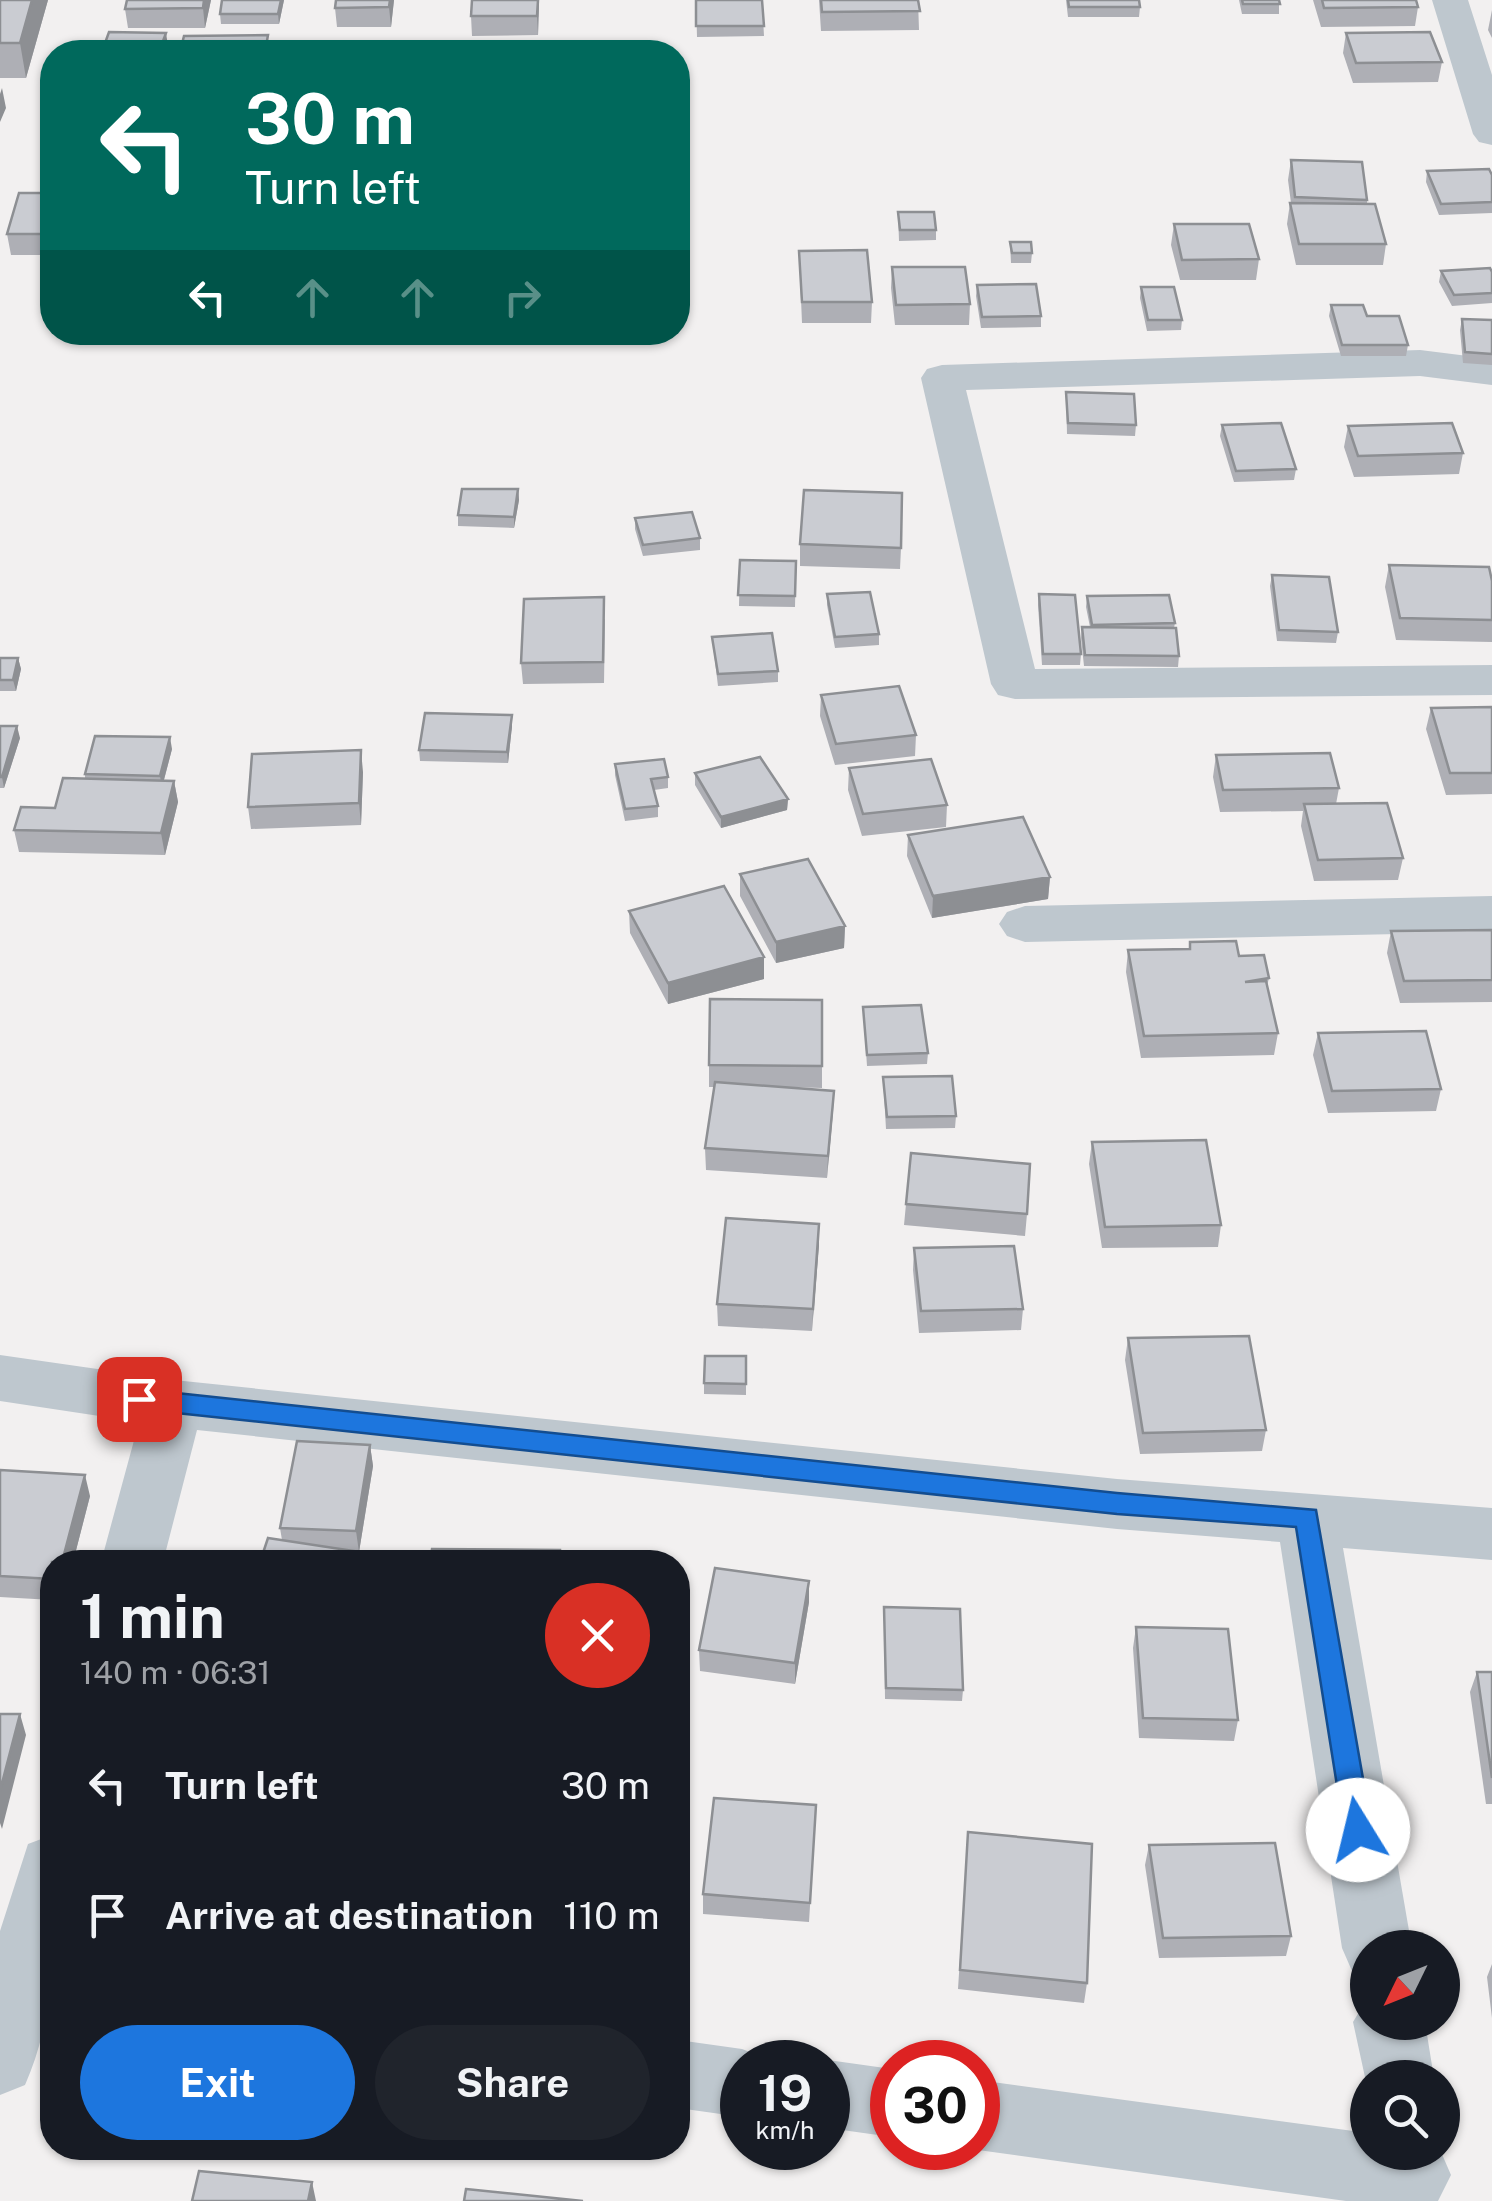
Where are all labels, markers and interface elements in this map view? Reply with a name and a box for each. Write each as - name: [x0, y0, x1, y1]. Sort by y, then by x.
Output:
- text: 30 m: [245, 77, 415, 160]
- icon: left: [80, 80, 210, 210]
- text: Turn left: [245, 161, 421, 214]
- icon: left: [180, 270, 235, 325]
- icon: ahead: [285, 270, 340, 325]
- icon: ahead: [390, 270, 445, 325]
- icon: right: [495, 270, 550, 325]
- pin: [97, 1357, 182, 1442]
- icon: arrive: [112, 1372, 167, 1427]
- text: 1 min: [80, 1581, 225, 1652]
- button: close: [545, 1583, 650, 1688]
- text: 140 m · 06:31: [80, 1654, 271, 1691]
- icon: left: [80, 1758, 135, 1813]
- text: Turn left: [165, 1763, 319, 1808]
- text: 30 m: [561, 1763, 650, 1808]
- position arrow: [1306, 1778, 1410, 1882]
- icon: arrive: [80, 1888, 135, 1943]
- text: Arrive at destination: [165, 1893, 533, 1938]
- text: 110 m: [563, 1893, 660, 1938]
- north arrow: [1350, 1930, 1460, 2040]
- map controls: [1350, 1930, 1460, 2170]
- button: Exit: [80, 2025, 355, 2140]
- button: Share: [375, 2025, 650, 2140]
- speed limit sign: 30: [870, 2040, 1000, 2170]
- button: search: [1350, 2060, 1460, 2170]
- text: 19: [758, 2063, 812, 2122]
- text: km/h: [756, 2115, 814, 2145]

